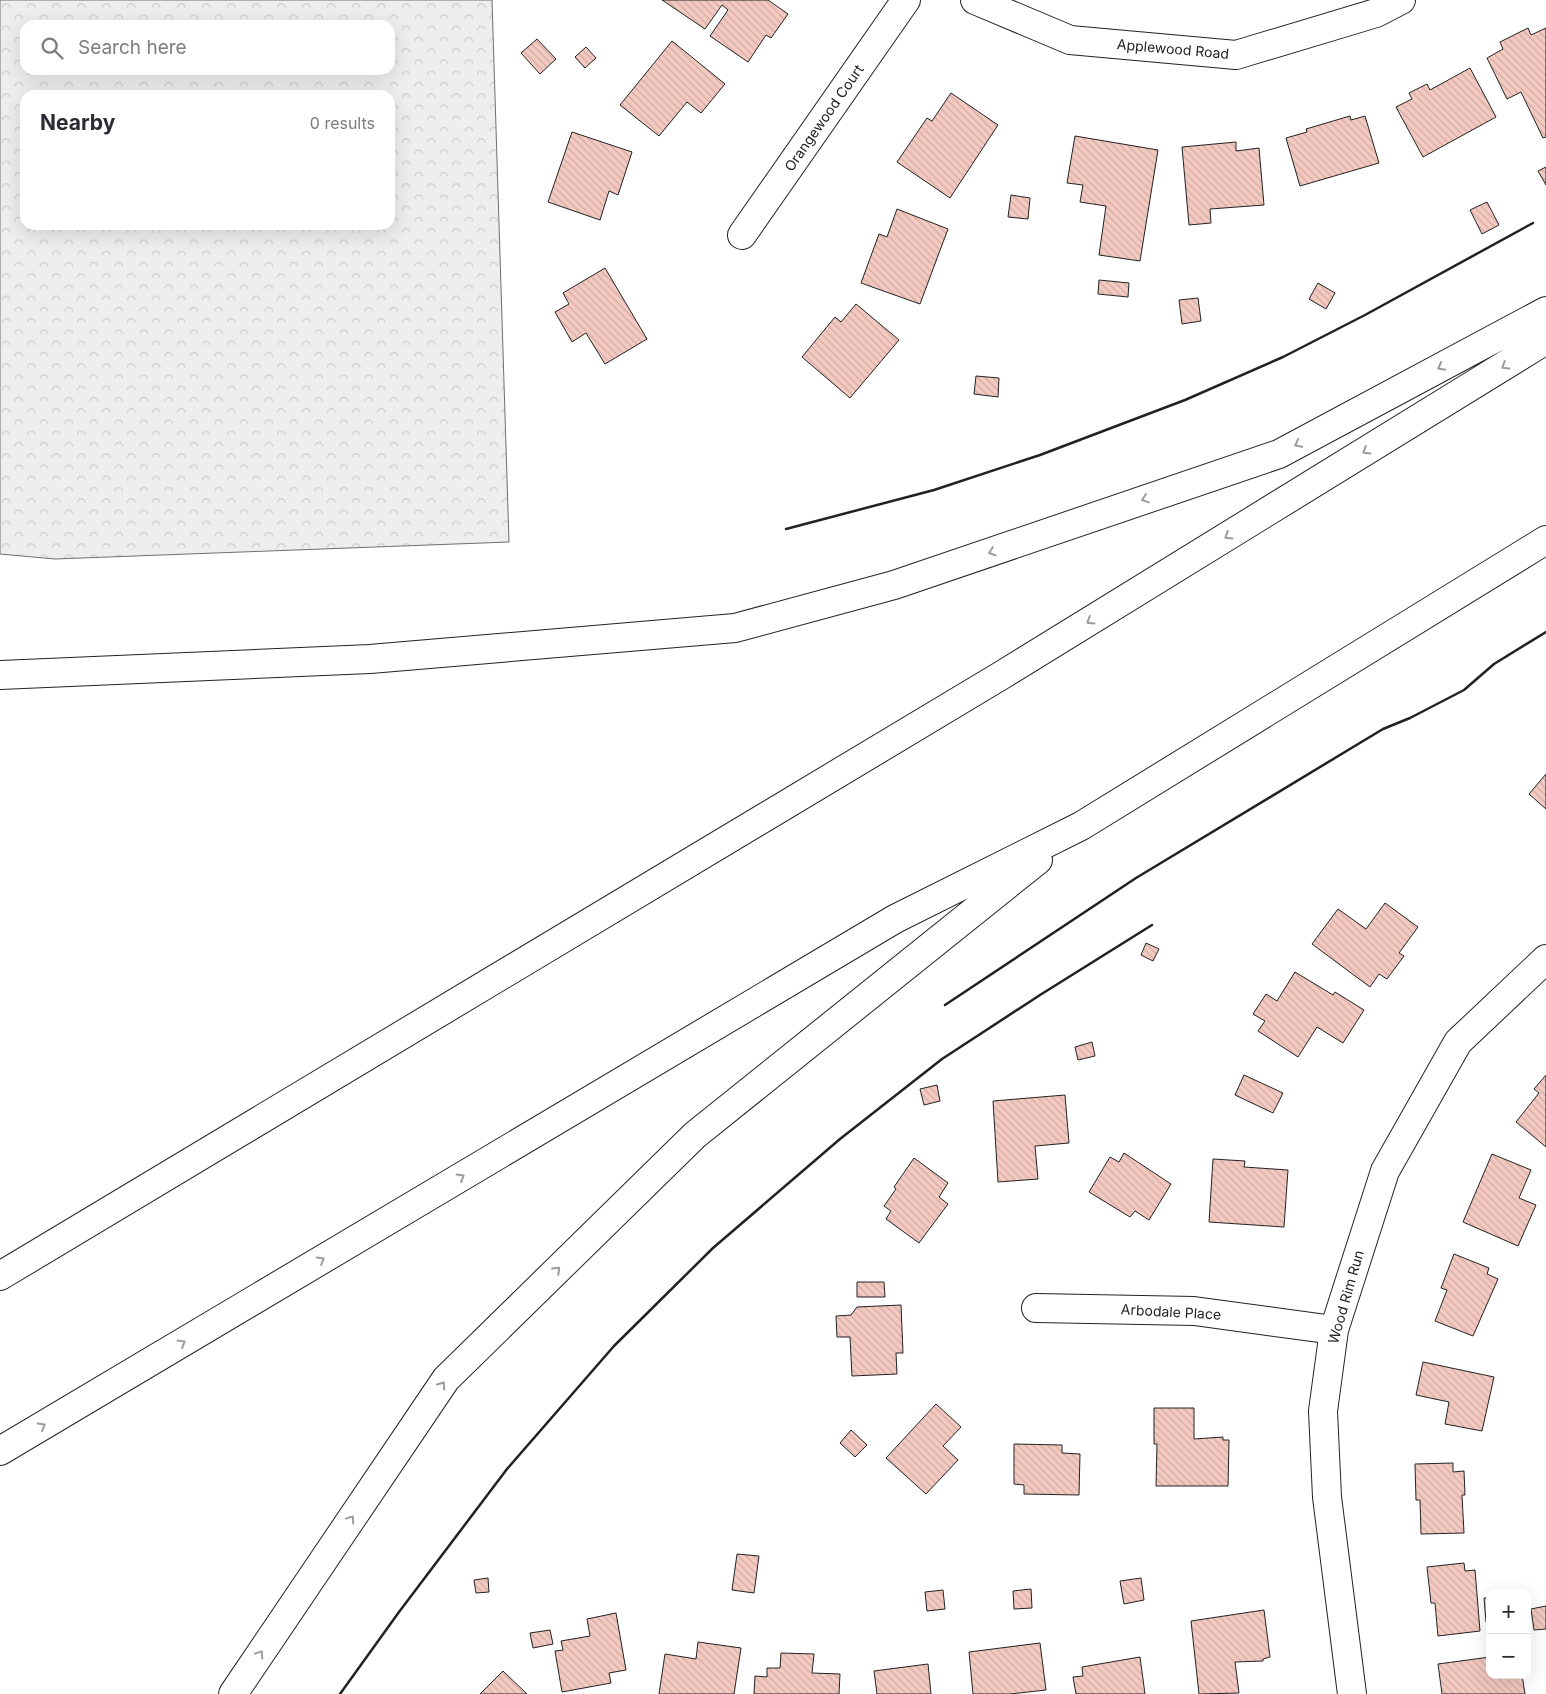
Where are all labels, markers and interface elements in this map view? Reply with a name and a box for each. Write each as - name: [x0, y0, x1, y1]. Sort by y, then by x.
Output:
- search box: [20, 20, 395, 75]
- icon: search: [38, 34, 66, 62]
- street label: Applewood Road: [1116, 35, 1230, 62]
- text: Search here: [78, 36, 187, 59]
- street label: Orangewood Court: [780, 61, 867, 174]
- text: Nearby: [40, 110, 115, 135]
- text: 0 results: [310, 113, 375, 133]
- one-way arrow: [1501, 359, 1510, 369]
- one-way arrow: [1437, 361, 1446, 371]
- one-way arrow: [1294, 438, 1303, 448]
- one-way arrow: [1363, 444, 1372, 454]
- one-way arrow: [1142, 494, 1150, 504]
- one-way arrow: [1224, 530, 1233, 540]
- one-way arrow: [988, 546, 996, 556]
- one-way arrow: [1086, 615, 1095, 625]
- one-way arrow: [455, 1174, 464, 1184]
- street label: Wood Rim Run: [1324, 1248, 1367, 1346]
- one-way arrow: [316, 1257, 325, 1267]
- one-way arrow: [551, 1267, 560, 1276]
- street label: Arbodale Place: [1120, 1300, 1222, 1323]
- one-way arrow: [176, 1340, 185, 1350]
- one-way arrow: [436, 1381, 445, 1391]
- one-way arrow: [36, 1423, 45, 1433]
- one-way arrow: [345, 1515, 354, 1525]
- map controls: [1486, 1589, 1531, 1679]
- button: +: [1486, 1589, 1531, 1634]
- button: −: [1486, 1634, 1531, 1679]
- one-way arrow: [254, 1650, 263, 1659]

